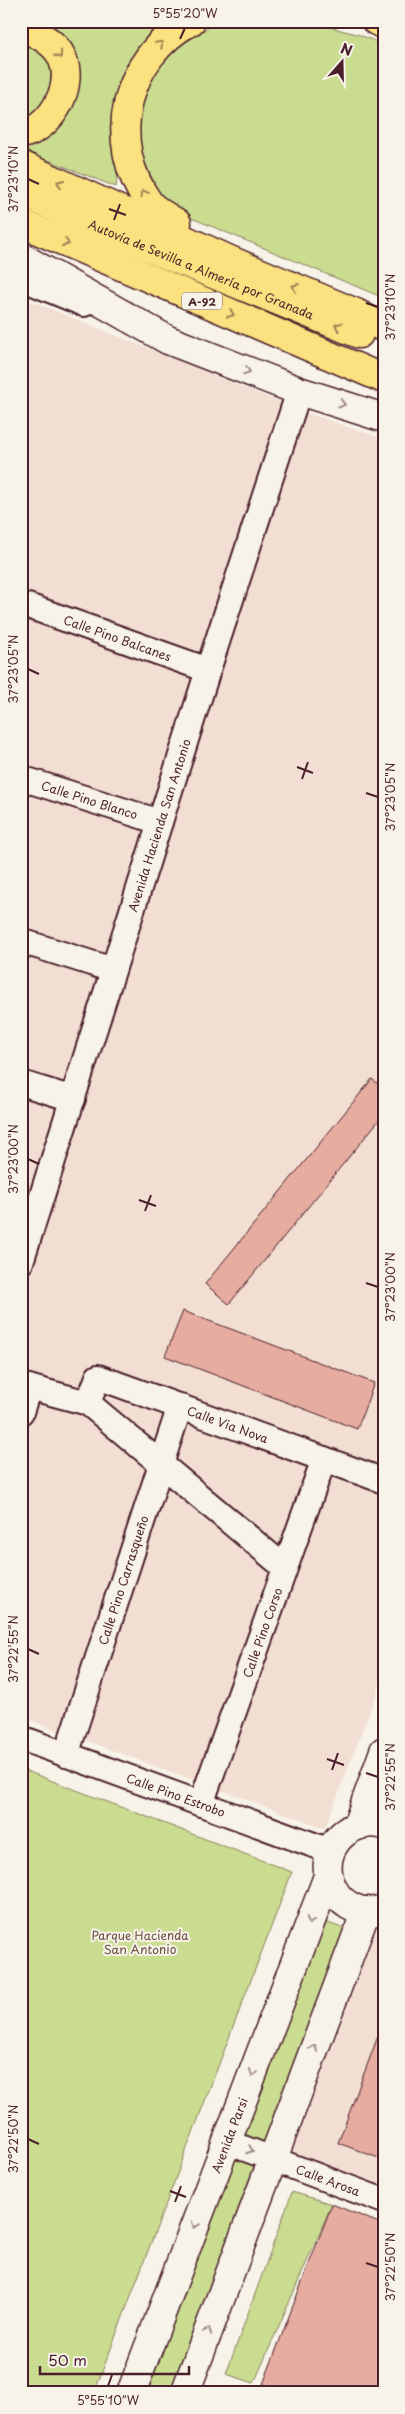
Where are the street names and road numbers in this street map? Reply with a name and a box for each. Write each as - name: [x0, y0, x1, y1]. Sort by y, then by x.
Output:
- street label: Autovía de Sevilla a Almería por Granada: [86, 215, 317, 324]
- road number: A-92: [182, 292, 222, 310]
- street label: Calle Pino Balcanes: [61, 610, 174, 665]
- street label: Avenida Hacienda San Antonio: [123, 736, 195, 914]
- street label: Calle Pino Blanco: [39, 776, 140, 824]
- street label: Calle Via Nova: [185, 1401, 272, 1447]
- street label: Calle Pino Carrasqueño: [94, 1513, 153, 1647]
- street label: Calle Pino Corso: [238, 1585, 287, 1680]
- street label: Calle Pino Estrobo: [124, 1768, 228, 1821]
- street label: Avenida Parsi: [207, 2095, 252, 2175]
- street label: Calle Arosa: [293, 2160, 363, 2200]

